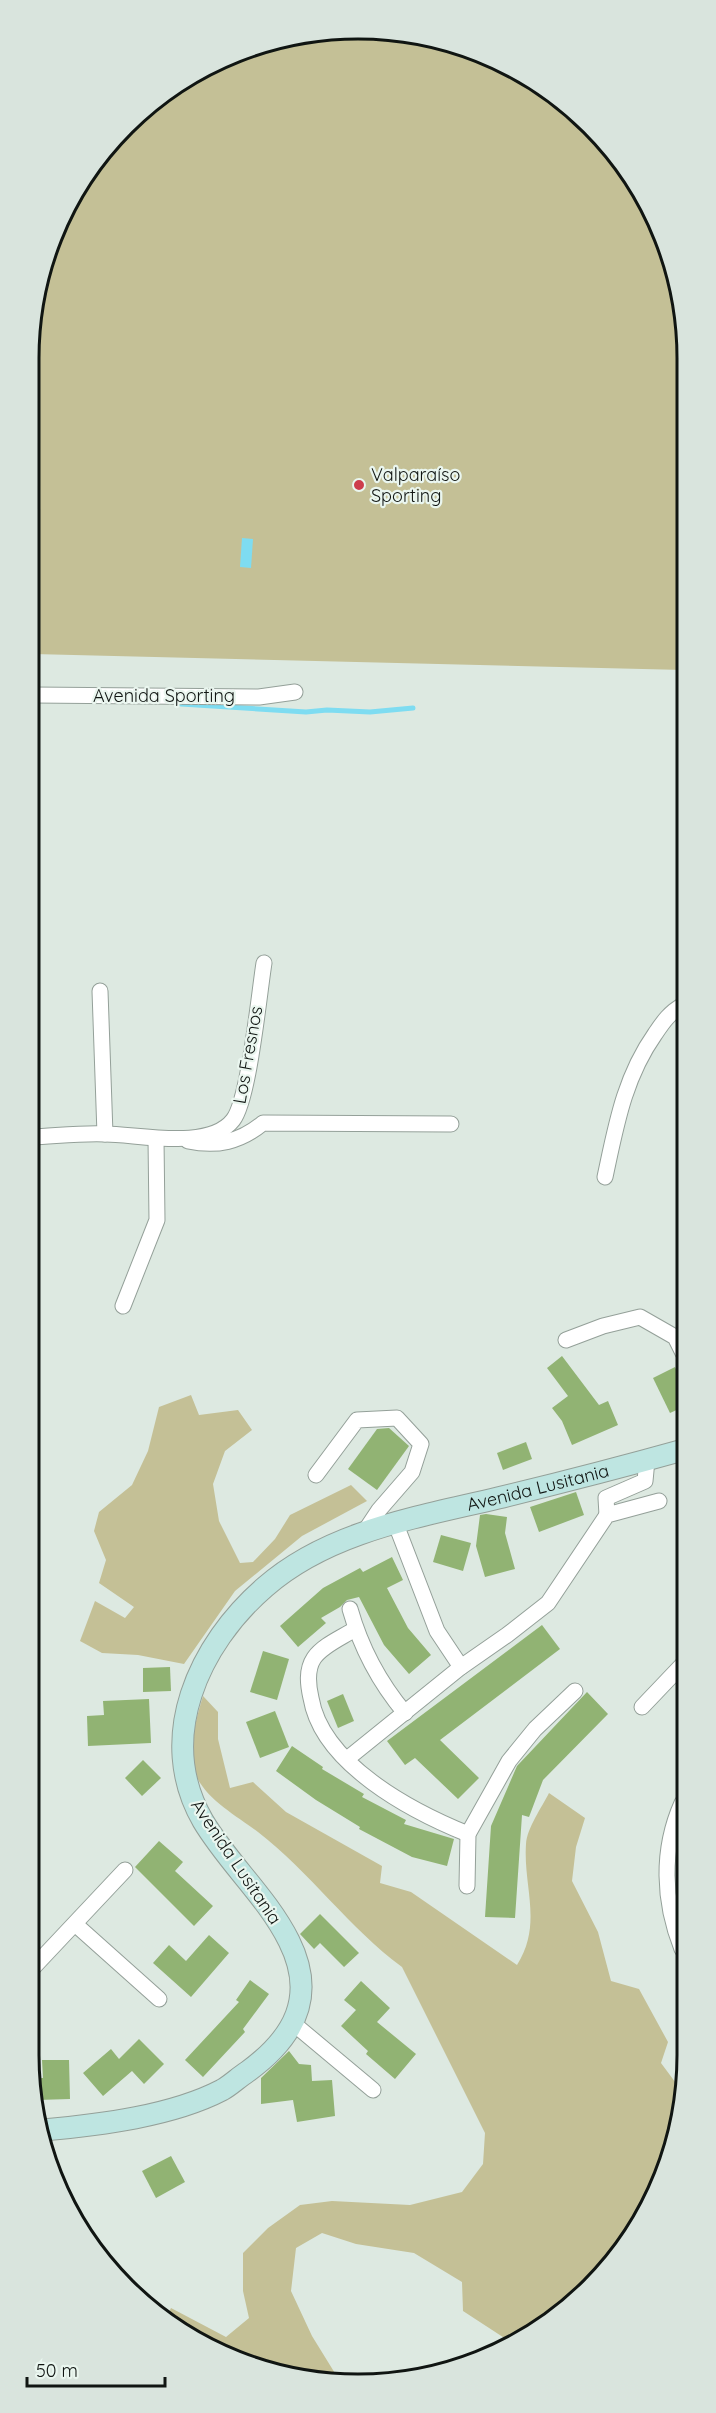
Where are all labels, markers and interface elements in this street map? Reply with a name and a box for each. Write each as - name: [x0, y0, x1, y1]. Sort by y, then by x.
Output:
- place label: Valparaíso Sporting: [371, 463, 460, 507]
- marker: Valparaíso Sporting: [352, 478, 366, 492]
- street label: Avenida Sporting: [93, 684, 235, 707]
- street label: Los Fresnos: [228, 1004, 267, 1106]
- street label: Avenida Lusitania: [464, 1459, 611, 1516]
- street label: Avenida Lusitania: [186, 1795, 287, 1929]
- scale bar: [27, 2350, 165, 2388]
- text: 50 m: [36, 2359, 78, 2382]

